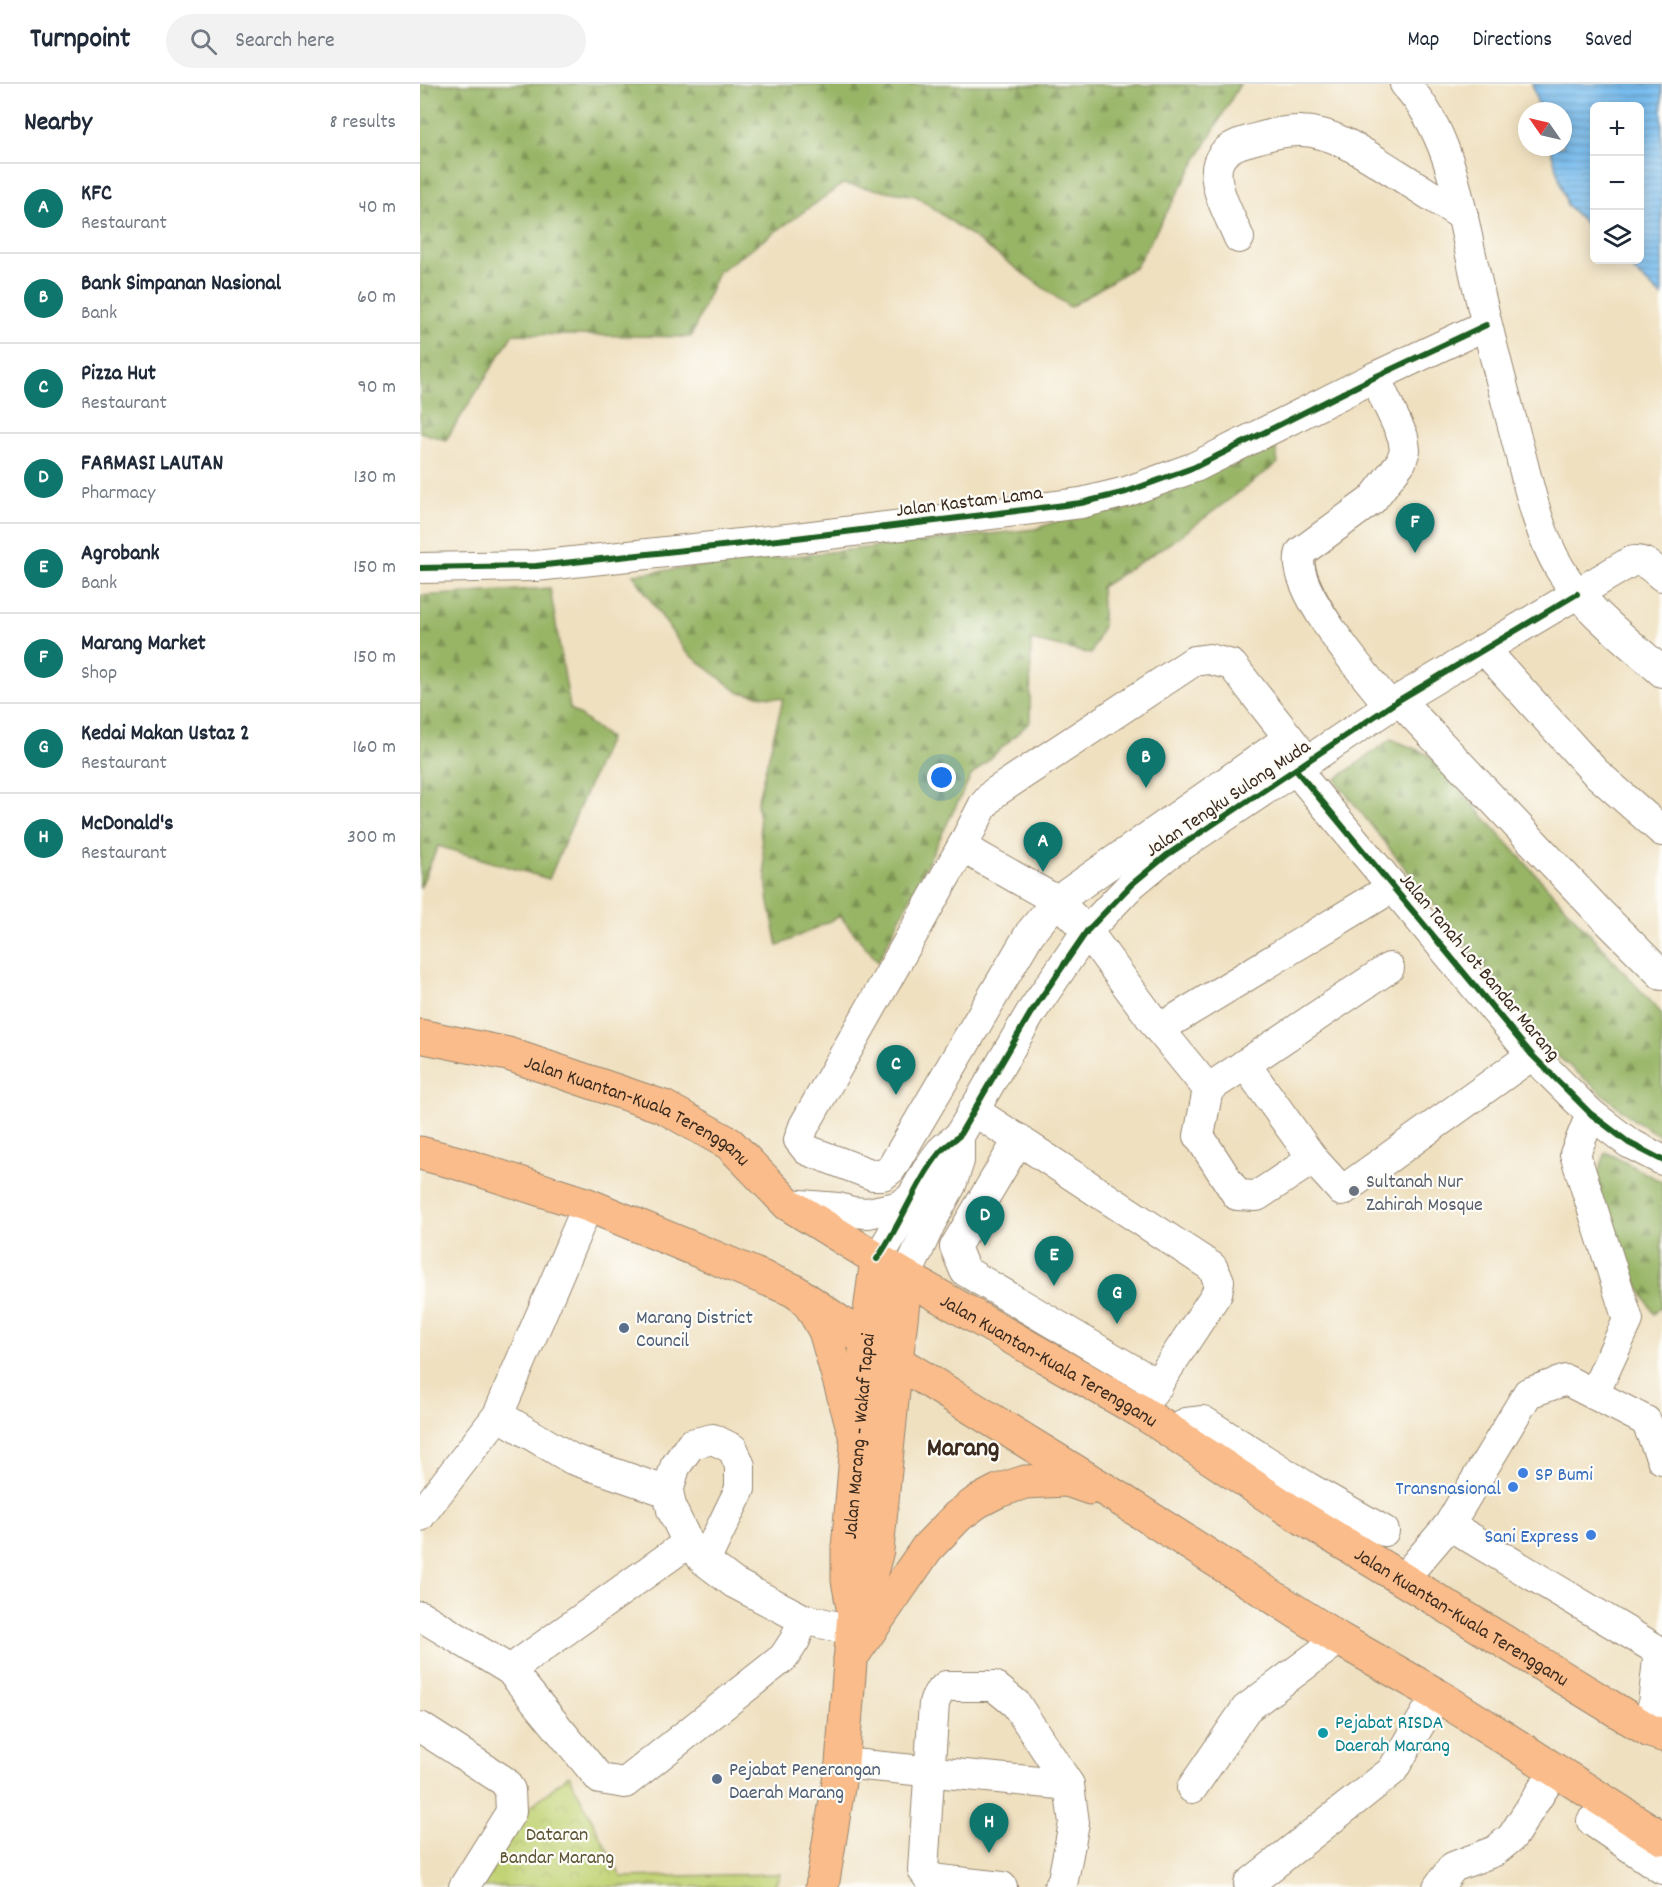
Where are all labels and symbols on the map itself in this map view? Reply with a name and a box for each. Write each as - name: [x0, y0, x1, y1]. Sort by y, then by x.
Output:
- north arrow: [1518, 102, 1572, 156]
- street label: Jalan Kastam Lama: [894, 480, 1045, 526]
- pin: F: [1396, 504, 1434, 553]
- street label: Jalan Tengku Sulong Muda: [1141, 733, 1317, 865]
- pin: B: [1126, 738, 1166, 788]
- your location: [927, 763, 956, 792]
- pin: A: [1024, 822, 1062, 872]
- street label: Jalan Tanah Lot Bandar Marang: [1391, 868, 1566, 1068]
- pin: C: [876, 1046, 916, 1095]
- street label: Jalan Kuantan-Kuala Terengganu: [520, 1050, 756, 1174]
- place label: Sultanah Nur Zahirah Mosque: [1366, 1169, 1483, 1220]
- marker: Sultanah Nur Zahirah Mosque: [1347, 1184, 1361, 1198]
- pin: D: [966, 1196, 1004, 1246]
- pin: E: [1034, 1236, 1074, 1286]
- pin: G: [1098, 1274, 1136, 1324]
- street label: Jalan Kuantan-Kuala Terengganu: [934, 1288, 1162, 1436]
- place label: Marang District Council: [636, 1305, 753, 1356]
- marker: Marang District Council: [617, 1321, 631, 1335]
- street label: Jalan Marang - Wakaf Tapai: [838, 1331, 884, 1540]
- district label: Marang: [927, 1431, 999, 1468]
- place label: SP Bumi: [1535, 1462, 1593, 1490]
- marker: SP Bumi: [1516, 1466, 1530, 1480]
- place label: Transnasional: [1396, 1476, 1501, 1504]
- marker: Transnasional: [1506, 1480, 1520, 1494]
- place label: Sani Express: [1485, 1524, 1579, 1552]
- marker: Sani Express: [1584, 1528, 1598, 1542]
- street label: Jalan Kuantan-Kuala Terengganu: [1348, 1542, 1573, 1695]
- place label: Pejabat RISDA Daerah Marang: [1335, 1710, 1450, 1761]
- marker: Pejabat RISDA Daerah Marang: [1316, 1726, 1330, 1740]
- place label: Pejabat Penerangan Daerah Marang: [729, 1757, 881, 1808]
- marker: Pejabat Penerangan Daerah Marang: [710, 1772, 724, 1786]
- pin: H: [970, 1804, 1008, 1853]
- park label: Dataran Bandar Marang: [500, 1822, 614, 1873]

